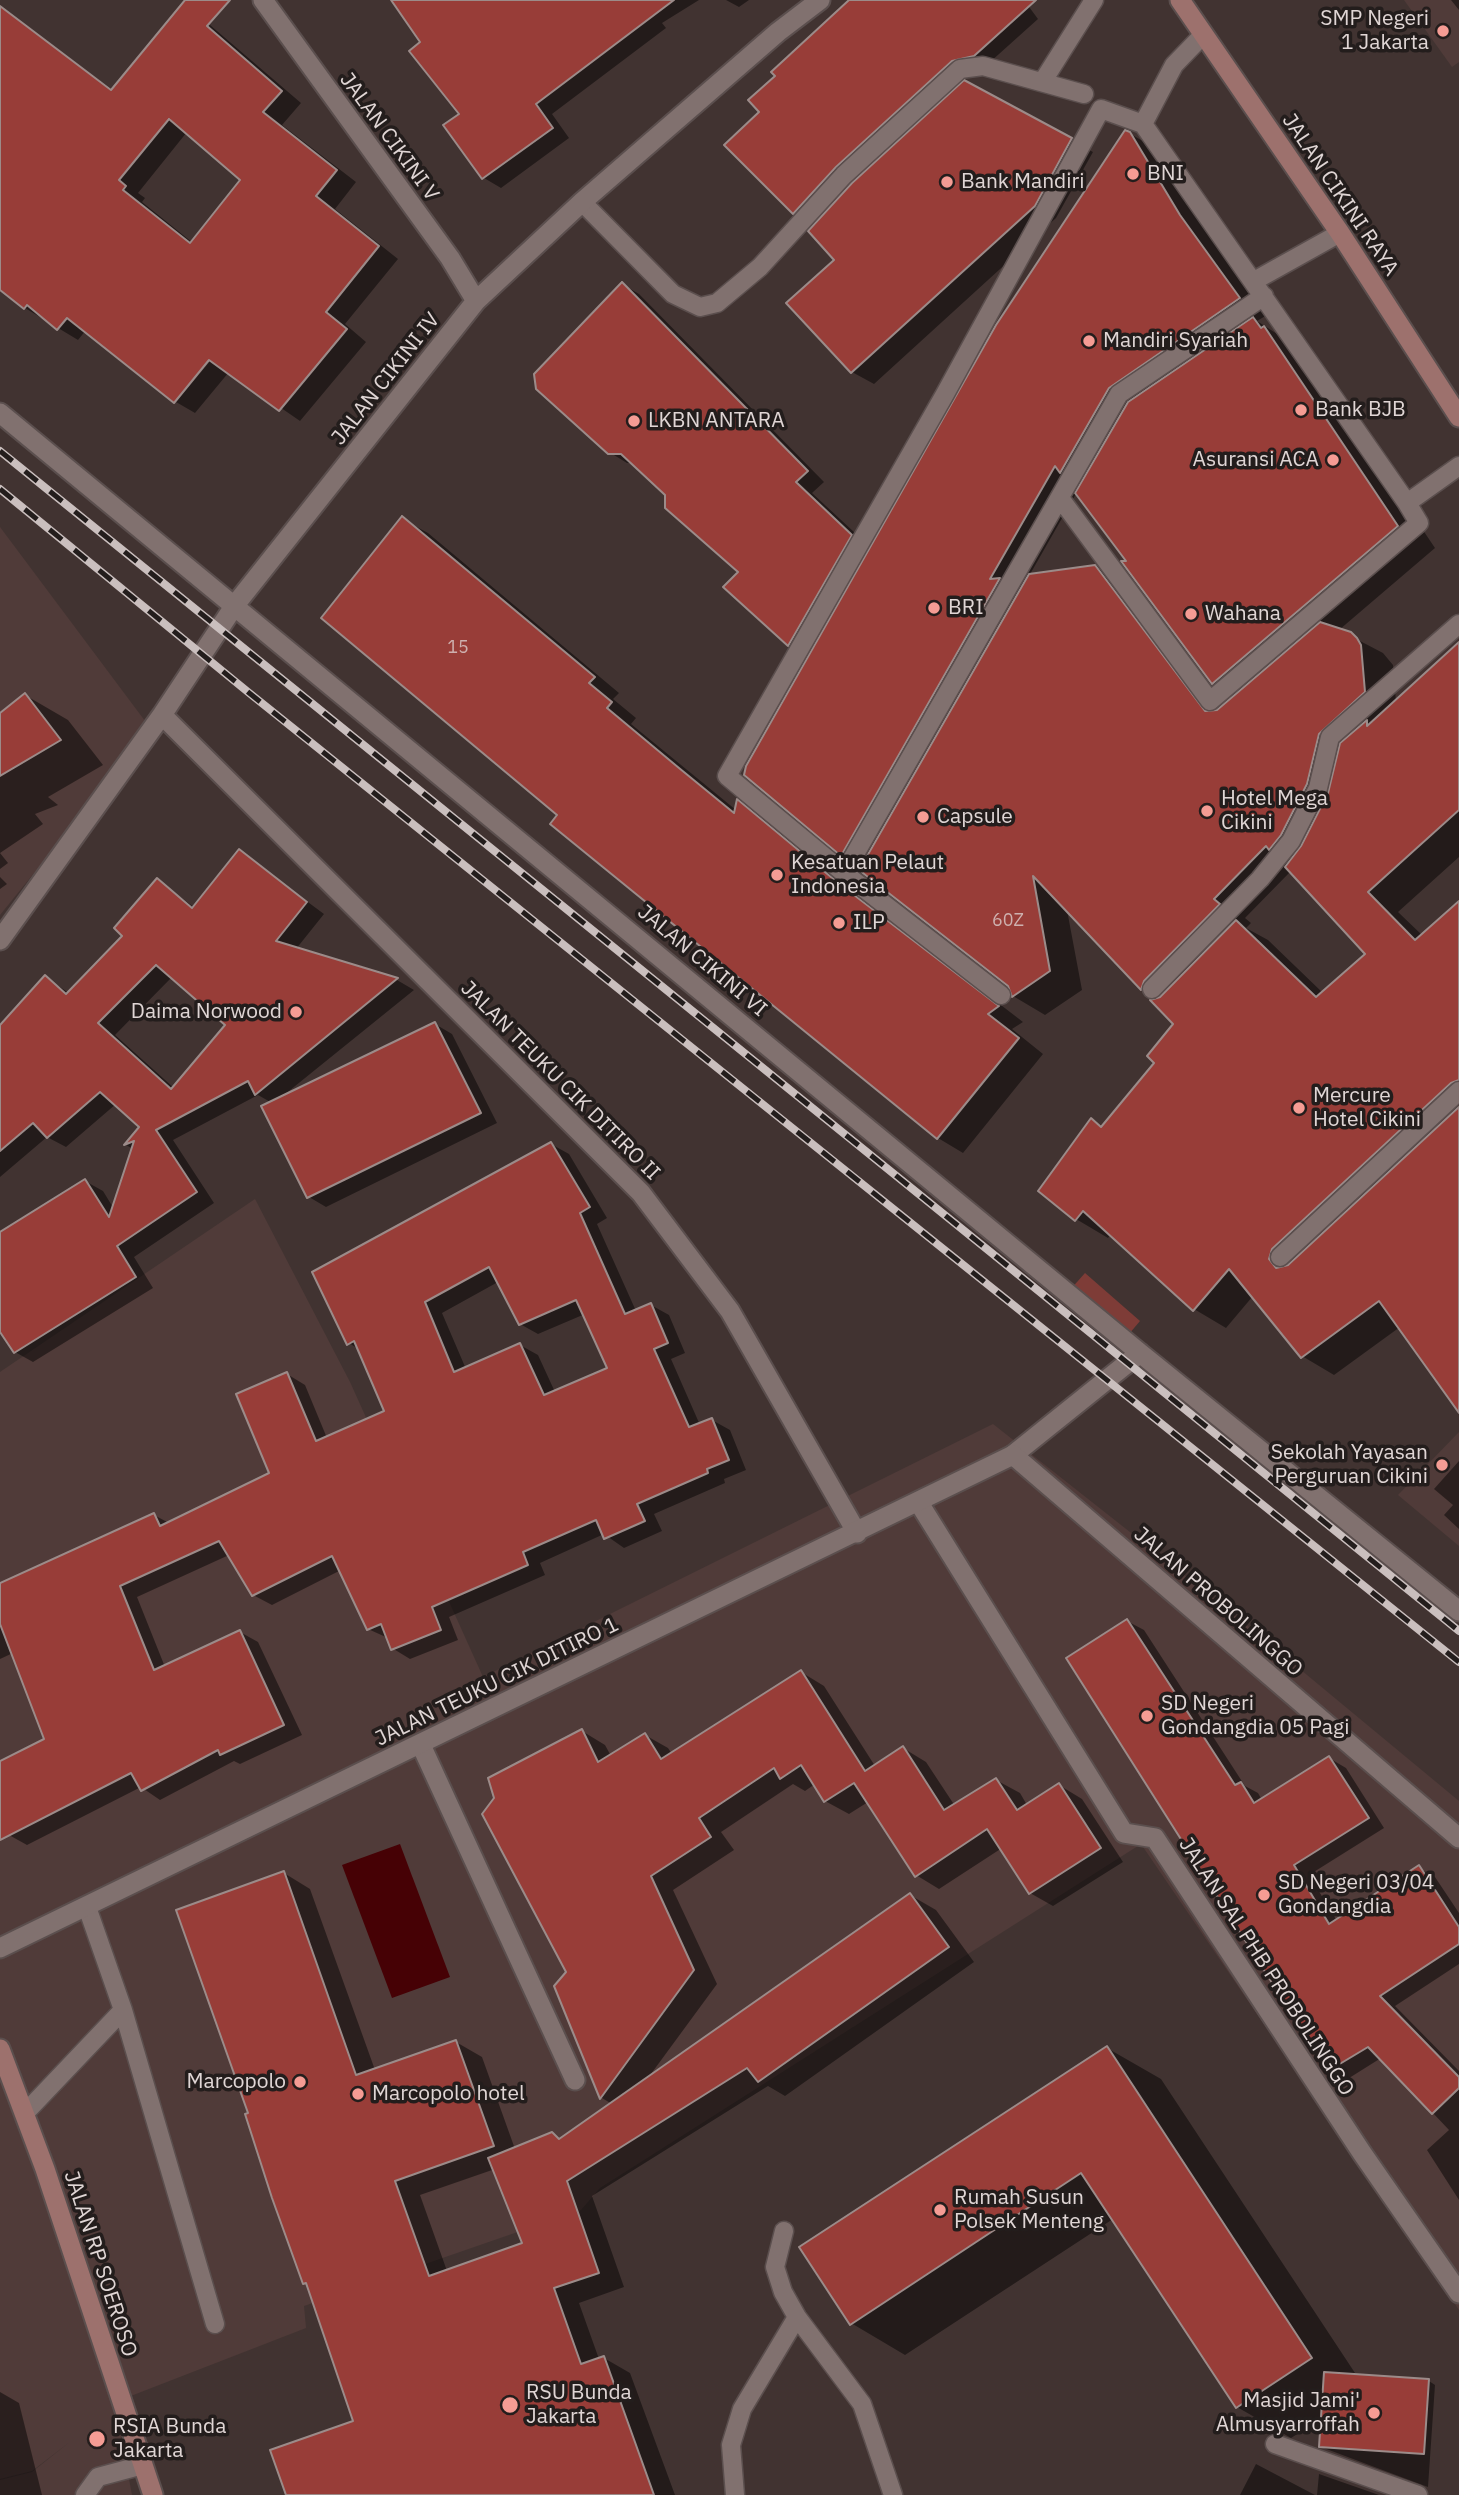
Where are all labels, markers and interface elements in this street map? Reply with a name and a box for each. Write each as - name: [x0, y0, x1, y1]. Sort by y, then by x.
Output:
- place label: SMP Negeri 1 Jakarta: [1320, 6, 1429, 56]
- marker: SMP Negeri 1 Jakarta: [1435, 23, 1451, 39]
- street label: JALAN CIKINI V: [334, 68, 444, 206]
- street label: JALAN CIKINI RAYA: [1276, 109, 1404, 281]
- place label: BNI: [1147, 161, 1184, 187]
- marker: BNI: [1125, 166, 1141, 182]
- place label: Bank Mandiri: [961, 169, 1084, 195]
- marker: Bank Mandiri: [939, 174, 955, 190]
- street label: JALAN CIKINI IV: [327, 308, 445, 450]
- place label: Mandiri Syariah: [1103, 328, 1248, 354]
- marker: Mandiri Syariah: [1081, 333, 1097, 349]
- place label: Bank BJB: [1315, 397, 1406, 423]
- marker: Bank BJB: [1293, 402, 1309, 418]
- place label: LKBN ANTARA: [648, 408, 785, 434]
- marker: LKBN ANTARA: [626, 413, 642, 429]
- place label: Asuransi ACA: [1193, 447, 1319, 473]
- marker: Asuransi ACA: [1325, 452, 1341, 468]
- place label: BRI: [948, 595, 984, 621]
- marker: BRI: [926, 600, 942, 616]
- place label: Wahana: [1205, 601, 1281, 627]
- marker: Wahana: [1183, 606, 1199, 622]
- house number: 15: [447, 637, 469, 659]
- place label: Hotel Mega Cikini: [1221, 786, 1328, 836]
- marker: Hotel Mega Cikini: [1199, 803, 1215, 819]
- place label: Capsule: [937, 804, 1013, 830]
- marker: Capsule: [915, 809, 931, 825]
- place label: Kesatuan Pelaut Indonesia: [791, 850, 944, 900]
- marker: Kesatuan Pelaut Indonesia: [769, 867, 785, 883]
- street label: JALAN CIKINI VI: [632, 900, 772, 1022]
- place label: ILP: [853, 910, 885, 936]
- house number: 60Z: [992, 910, 1024, 932]
- marker: ILP: [831, 915, 847, 931]
- street label: JALAN TEUKU CIK DITIRO II: [455, 976, 665, 1186]
- place label: Daima Norwood: [131, 999, 282, 1025]
- marker: Daima Norwood: [288, 1004, 304, 1020]
- place label: Mercure Hotel Cikini: [1313, 1083, 1421, 1133]
- marker: Mercure Hotel Cikini: [1291, 1100, 1307, 1116]
- place label: Sekolah Yayasan Perguruan Cikini: [1271, 1440, 1428, 1490]
- marker: Sekolah Yayasan Perguruan Cikini: [1434, 1457, 1450, 1473]
- street label: JALAN PROBOLINGGO: [1128, 1522, 1308, 1682]
- street label: JALAN TEUKU CIK DITIRO 1: [371, 1612, 623, 1752]
- place label: SD Negeri Gondangdia 05 Pagi: [1161, 1691, 1349, 1741]
- marker: SD Negeri Gondangdia 05 Pagi: [1139, 1708, 1155, 1724]
- street label: JALAN SAL PHB PROBOLINGGO: [1173, 1833, 1359, 2101]
- place label: SD Negeri 03/04 Gondangdia: [1278, 1870, 1434, 1920]
- marker: SD Negeri 03/04 Gondangdia: [1256, 1887, 1272, 1903]
- place label: Marcopolo: [187, 2069, 286, 2095]
- marker: Marcopolo: [292, 2074, 308, 2090]
- place label: Marcopolo hotel: [372, 2081, 525, 2107]
- marker: Marcopolo hotel: [350, 2086, 366, 2102]
- street label: JALAN RP SOEROSO: [58, 2168, 142, 2360]
- place label: Rumah Susun Polsek Menteng: [954, 2185, 1104, 2235]
- marker: Rumah Susun Polsek Menteng: [932, 2202, 948, 2218]
- place label: RSU Bunda Jakarta: [526, 2380, 632, 2430]
- place label: Masjid Jami' Almusyarroffah: [1216, 2388, 1360, 2438]
- marker: RSU Bunda Jakarta: [500, 2395, 520, 2415]
- marker: Masjid Jami' Almusyarroffah: [1366, 2405, 1382, 2421]
- place label: RSIA Bunda Jakarta: [113, 2414, 226, 2464]
- marker: RSIA Bunda Jakarta: [87, 2429, 107, 2449]

